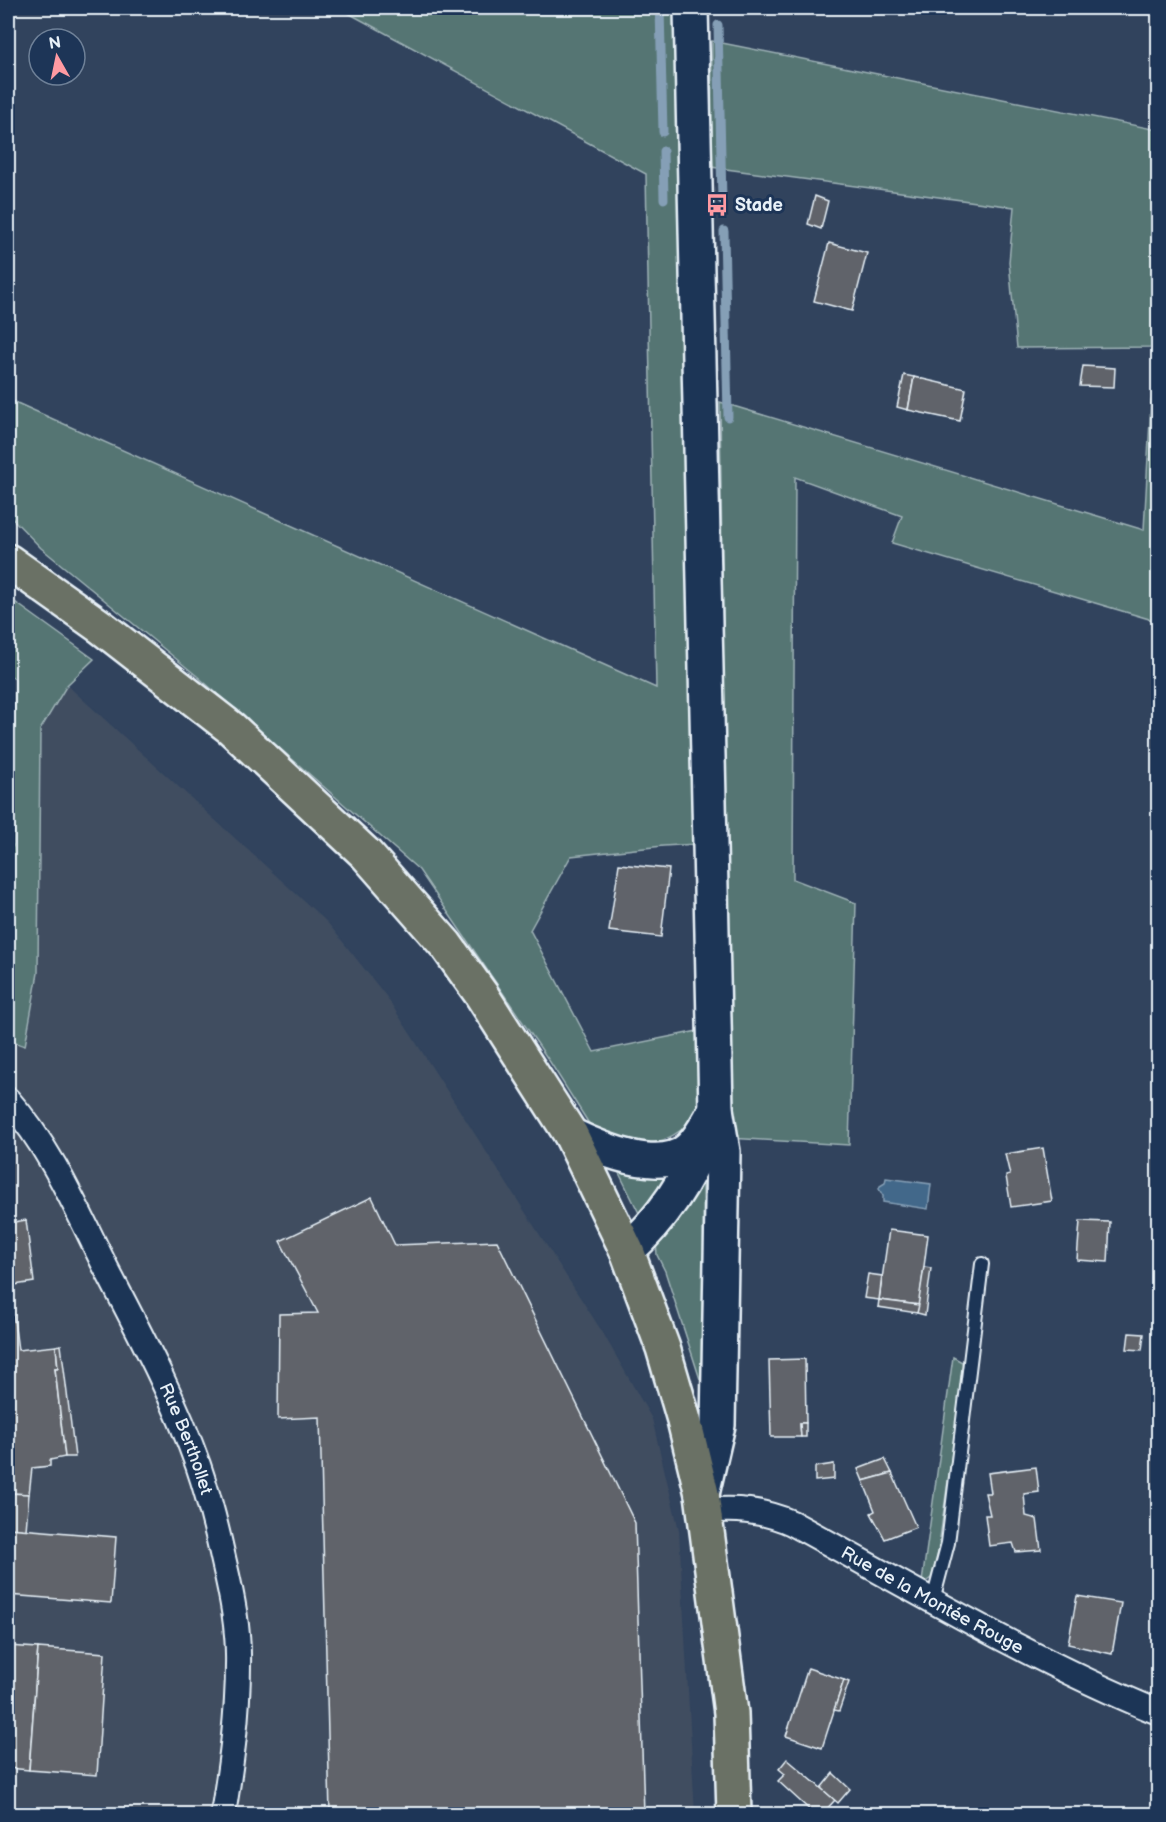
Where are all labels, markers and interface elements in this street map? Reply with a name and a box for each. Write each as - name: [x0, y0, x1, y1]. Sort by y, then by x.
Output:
- north arrow: [27, 27, 87, 87]
- text: N: [47, 33, 62, 54]
- bus stop icon: Stade: [704, 192, 730, 218]
- place label: Stade: [735, 195, 783, 216]
- street label: Rue Berthollet: [155, 1380, 217, 1497]
- street label: Rue de la Montée Rouge: [838, 1542, 1027, 1658]

